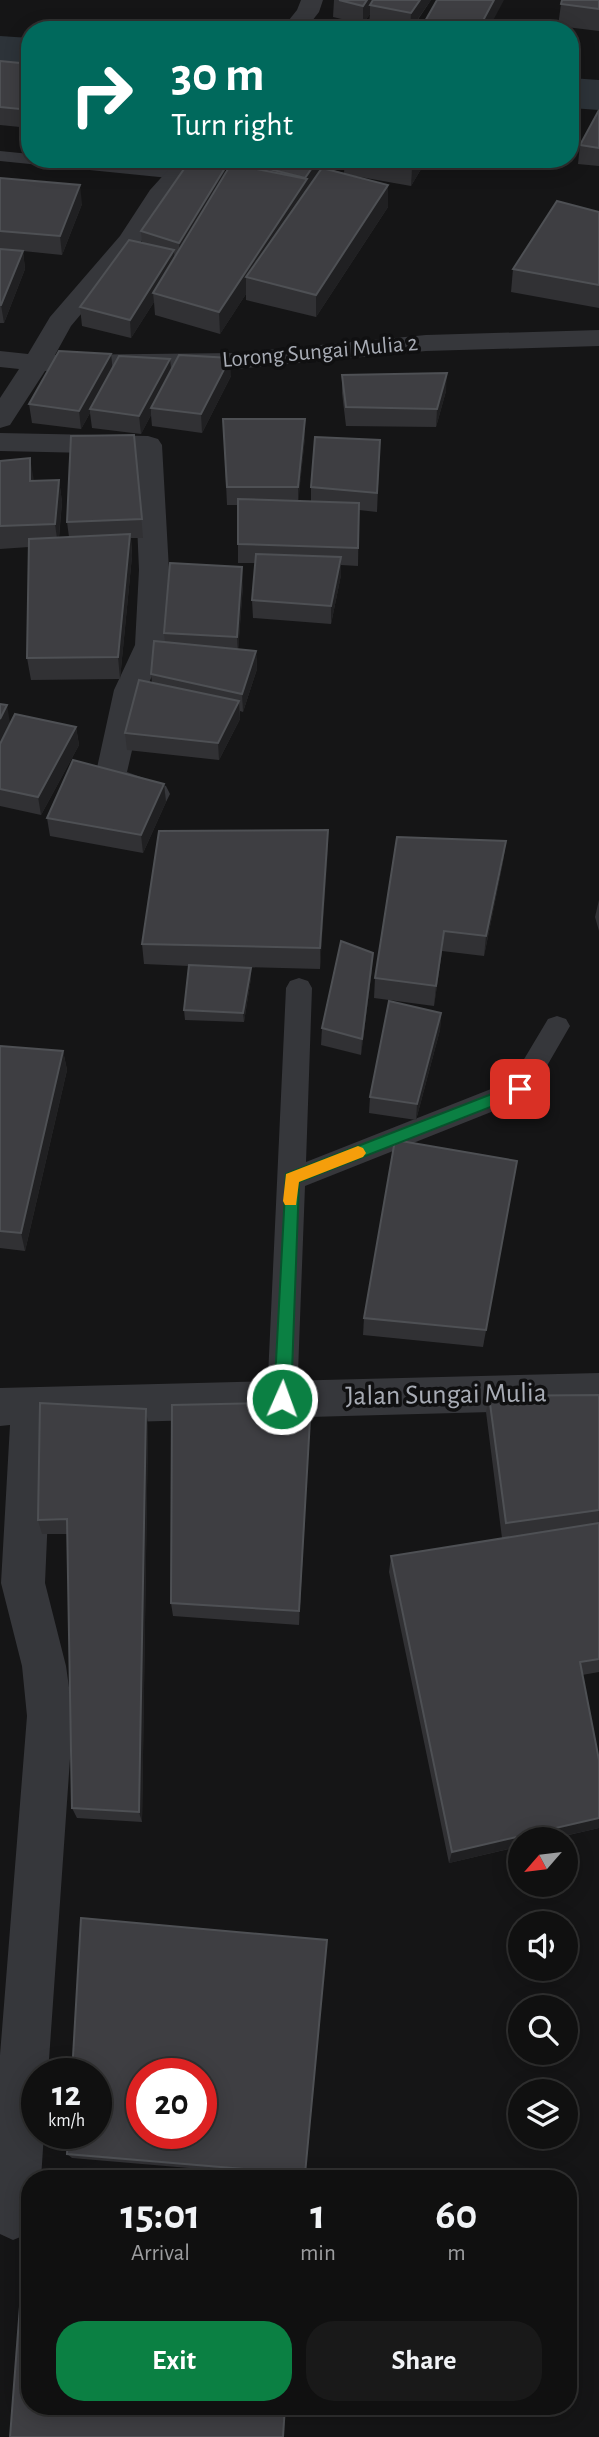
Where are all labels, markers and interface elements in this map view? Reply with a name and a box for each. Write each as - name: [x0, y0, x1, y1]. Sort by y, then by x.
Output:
- icon: right: [56, 49, 147, 140]
- text: 30 m: [171, 51, 265, 100]
- text: Turn right: [171, 109, 293, 141]
- street label: Lorong Sungai Mulia 2: [221, 332, 419, 372]
- pin: [490, 1059, 550, 1119]
- icon: arrive: [501, 1070, 539, 1108]
- position arrow: [245, 1362, 319, 1436]
- street label: Jalan Sungai Mulia: [345, 1379, 547, 1411]
- north arrow: [508, 1827, 578, 1897]
- map controls: [508, 1827, 578, 2149]
- button: sound: [508, 1911, 578, 1981]
- button: search: [508, 1995, 578, 2065]
- speed limit sign: 20: [126, 2058, 217, 2149]
- text: 12: [52, 2077, 81, 2112]
- button: layers: [508, 2079, 578, 2149]
- text: km/h: [48, 2112, 85, 2130]
- text: 15:01: [121, 2194, 200, 2236]
- text: 1: [310, 2194, 325, 2236]
- text: 60: [435, 2194, 477, 2236]
- text: Arrival: [131, 2242, 190, 2265]
- text: min: [300, 2242, 336, 2265]
- text: m: [447, 2242, 466, 2265]
- button: Exit: [56, 2321, 292, 2401]
- button: Share: [306, 2321, 542, 2401]

